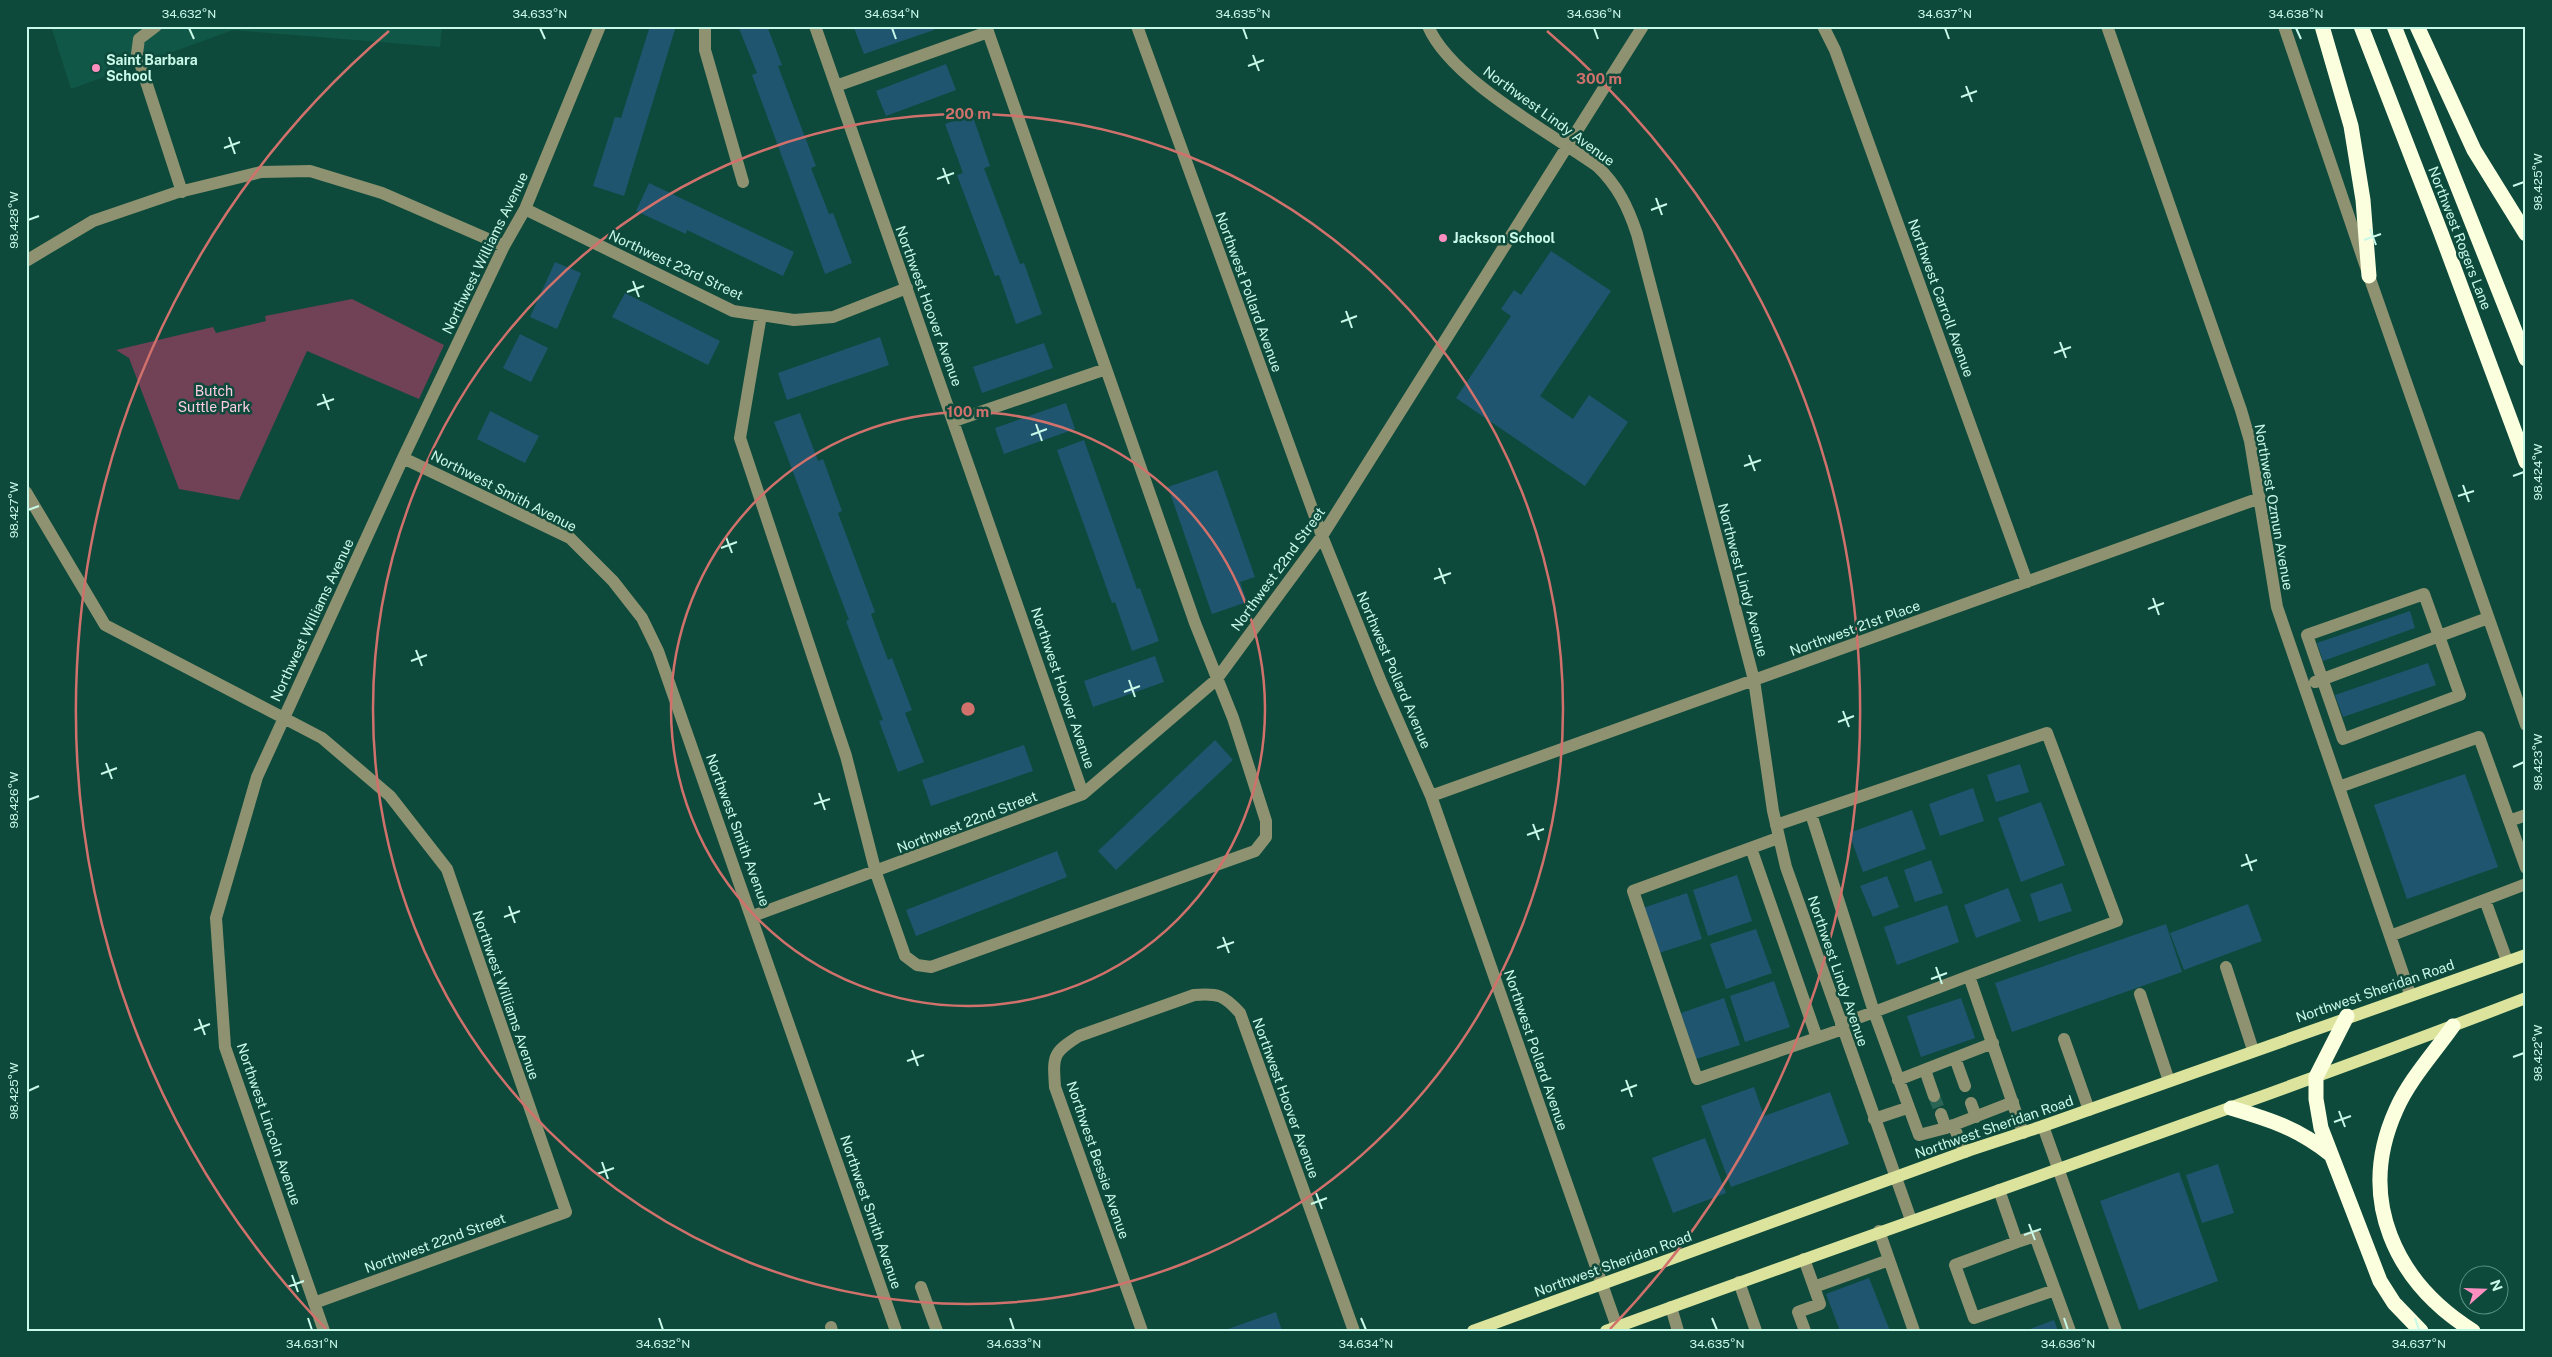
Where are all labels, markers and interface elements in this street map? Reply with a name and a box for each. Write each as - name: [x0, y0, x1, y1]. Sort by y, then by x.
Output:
- text: 34.632°N: [162, 7, 216, 21]
- text: 34.633°N: [513, 7, 567, 21]
- text: 34.634°N: [865, 7, 919, 21]
- text: 34.635°N: [1215, 7, 1271, 21]
- text: 34.636°N: [1567, 7, 1621, 21]
- text: 34.637°N: [1918, 7, 1972, 21]
- text: 34.638°N: [2268, 7, 2324, 21]
- place label: Saint Barbara School: [106, 52, 198, 84]
- marker: Saint Barbara School: [90, 62, 102, 74]
- street label: Northwest Lindy Avenue: [1480, 63, 1618, 169]
- text: 300 m: [1576, 70, 1622, 87]
- text: 200 m: [945, 105, 991, 122]
- text: 98.425°W: [2531, 153, 2545, 211]
- street label: Northwest Rogers Lane: [2425, 164, 2495, 312]
- street label: Northwest Williams Avenue: [439, 169, 531, 336]
- text: 98.428°W: [7, 191, 21, 249]
- street label: Northwest Pollard Avenue: [1213, 210, 1285, 374]
- street label: Northwest Carroll Avenue: [1905, 217, 1977, 379]
- street label: Northwest Hoover Avenue: [892, 224, 966, 388]
- street label: Northwest 23rd Street: [606, 227, 746, 303]
- place label: Jackson School: [1453, 230, 1556, 246]
- marker: Jackson School: [1437, 232, 1449, 244]
- park label: Butch Suttle Park: [178, 383, 250, 415]
- text: 100 m: [947, 403, 989, 420]
- street label: Northwest Ozmun Avenue: [2252, 423, 2296, 591]
- text: 98.424°W: [2531, 443, 2545, 501]
- street label: Northwest Smith Avenue: [428, 447, 580, 535]
- text: 98.427°W: [7, 481, 21, 538]
- street label: Northwest Lindy Avenue: [1715, 501, 1771, 659]
- street label: Northwest 22nd Street: [1228, 504, 1328, 634]
- street label: Northwest Williams Avenue: [267, 536, 357, 704]
- street label: Northwest Pollard Avenue: [1354, 589, 1434, 751]
- street label: Northwest 21st Place: [1788, 597, 1922, 659]
- street label: Northwest Hoover Avenue: [1028, 605, 1098, 771]
- centre of rings: [959, 700, 977, 718]
- text: 98.423°W: [2531, 733, 2545, 791]
- street label: Northwest Smith Avenue: [703, 751, 773, 909]
- text: 98.426°W: [7, 771, 21, 828]
- street label: Northwest 22nd Street: [895, 788, 1039, 856]
- street label: Northwest Lindy Avenue: [1805, 894, 1871, 1049]
- street label: Northwest Williams Avenue: [469, 908, 543, 1082]
- street label: Northwest Sheridan Road: [2294, 956, 2456, 1026]
- street label: Northwest Pollard Avenue: [1501, 967, 1571, 1133]
- street label: Northwest Hoover Avenue: [1249, 1016, 1323, 1180]
- text: 98.422°W: [2531, 1024, 2545, 1081]
- street label: Northwest Lincoln Avenue: [234, 1041, 304, 1207]
- text: 98.425°W: [7, 1062, 21, 1120]
- street label: Northwest Bessie Avenue: [1063, 1079, 1133, 1241]
- street label: Northwest Sheridan Road: [1913, 1092, 2075, 1162]
- street label: Northwest Smith Avenue: [837, 1133, 905, 1291]
- street label: Northwest 22nd Street: [362, 1210, 508, 1276]
- street label: Northwest Sheridan Road: [1532, 1228, 1694, 1300]
- north arrow: [2460, 1264, 2510, 1314]
- text: N: [2487, 1278, 2506, 1293]
- text: 34.631°N: [286, 1337, 338, 1351]
- text: 34.632°N: [636, 1337, 690, 1351]
- text: 34.633°N: [987, 1337, 1041, 1351]
- text: 34.634°N: [1339, 1337, 1393, 1351]
- text: 34.635°N: [1689, 1337, 1745, 1351]
- text: 34.636°N: [2041, 1337, 2095, 1351]
- text: 34.637°N: [2392, 1337, 2446, 1351]

